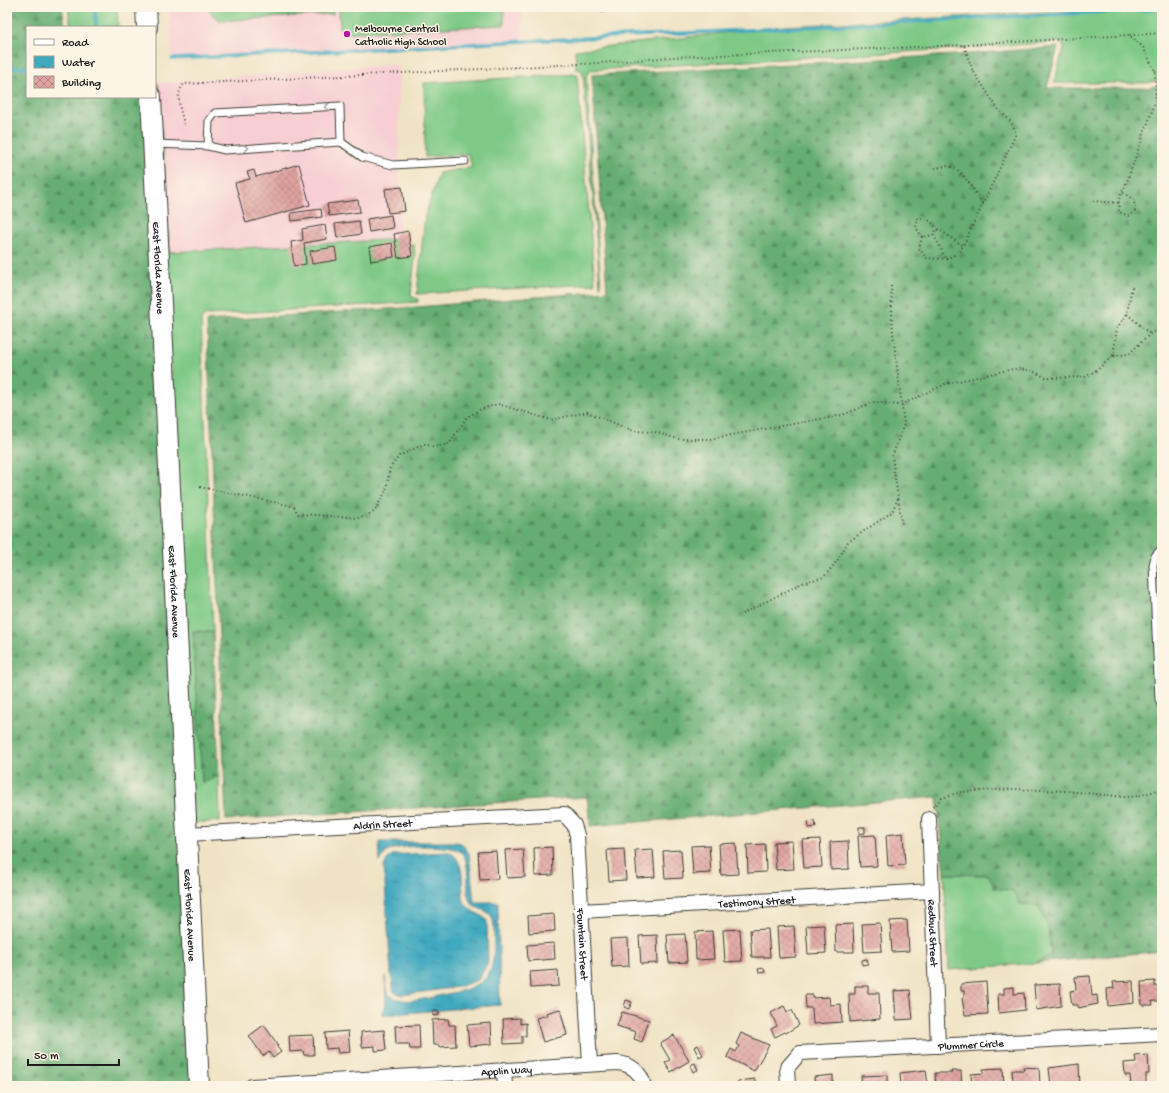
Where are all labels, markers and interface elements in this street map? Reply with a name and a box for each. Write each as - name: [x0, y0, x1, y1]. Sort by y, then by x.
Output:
- place label: Melbourne Central Catholic High School: [355, 24, 447, 49]
- legend: [26, 26, 156, 98]
- marker: Melbourne Central Catholic High School: [342, 29, 352, 39]
- text: Road: [62, 37, 89, 51]
- text: Water: [62, 57, 96, 71]
- text: Building: [61, 77, 101, 91]
- one-way arrow: [324, 102, 330, 111]
- one-way arrow: [243, 144, 249, 153]
- street label: East Florida Avenue: [149, 221, 166, 315]
- street label: East Florida Avenue: [165, 545, 181, 638]
- street label: Aldrin Street: [353, 818, 414, 833]
- street label: East Florida Avenue: [180, 869, 197, 962]
- street label: Testimony Street: [717, 895, 797, 911]
- street label: Redbud Street: [924, 899, 939, 968]
- street label: Fountain Street: [573, 907, 589, 982]
- street label: Plummer Circle: [937, 1038, 1004, 1054]
- scale bar: [28, 1041, 119, 1067]
- text: 50 m: [34, 1050, 59, 1064]
- street label: Applin Way: [481, 1064, 533, 1080]

